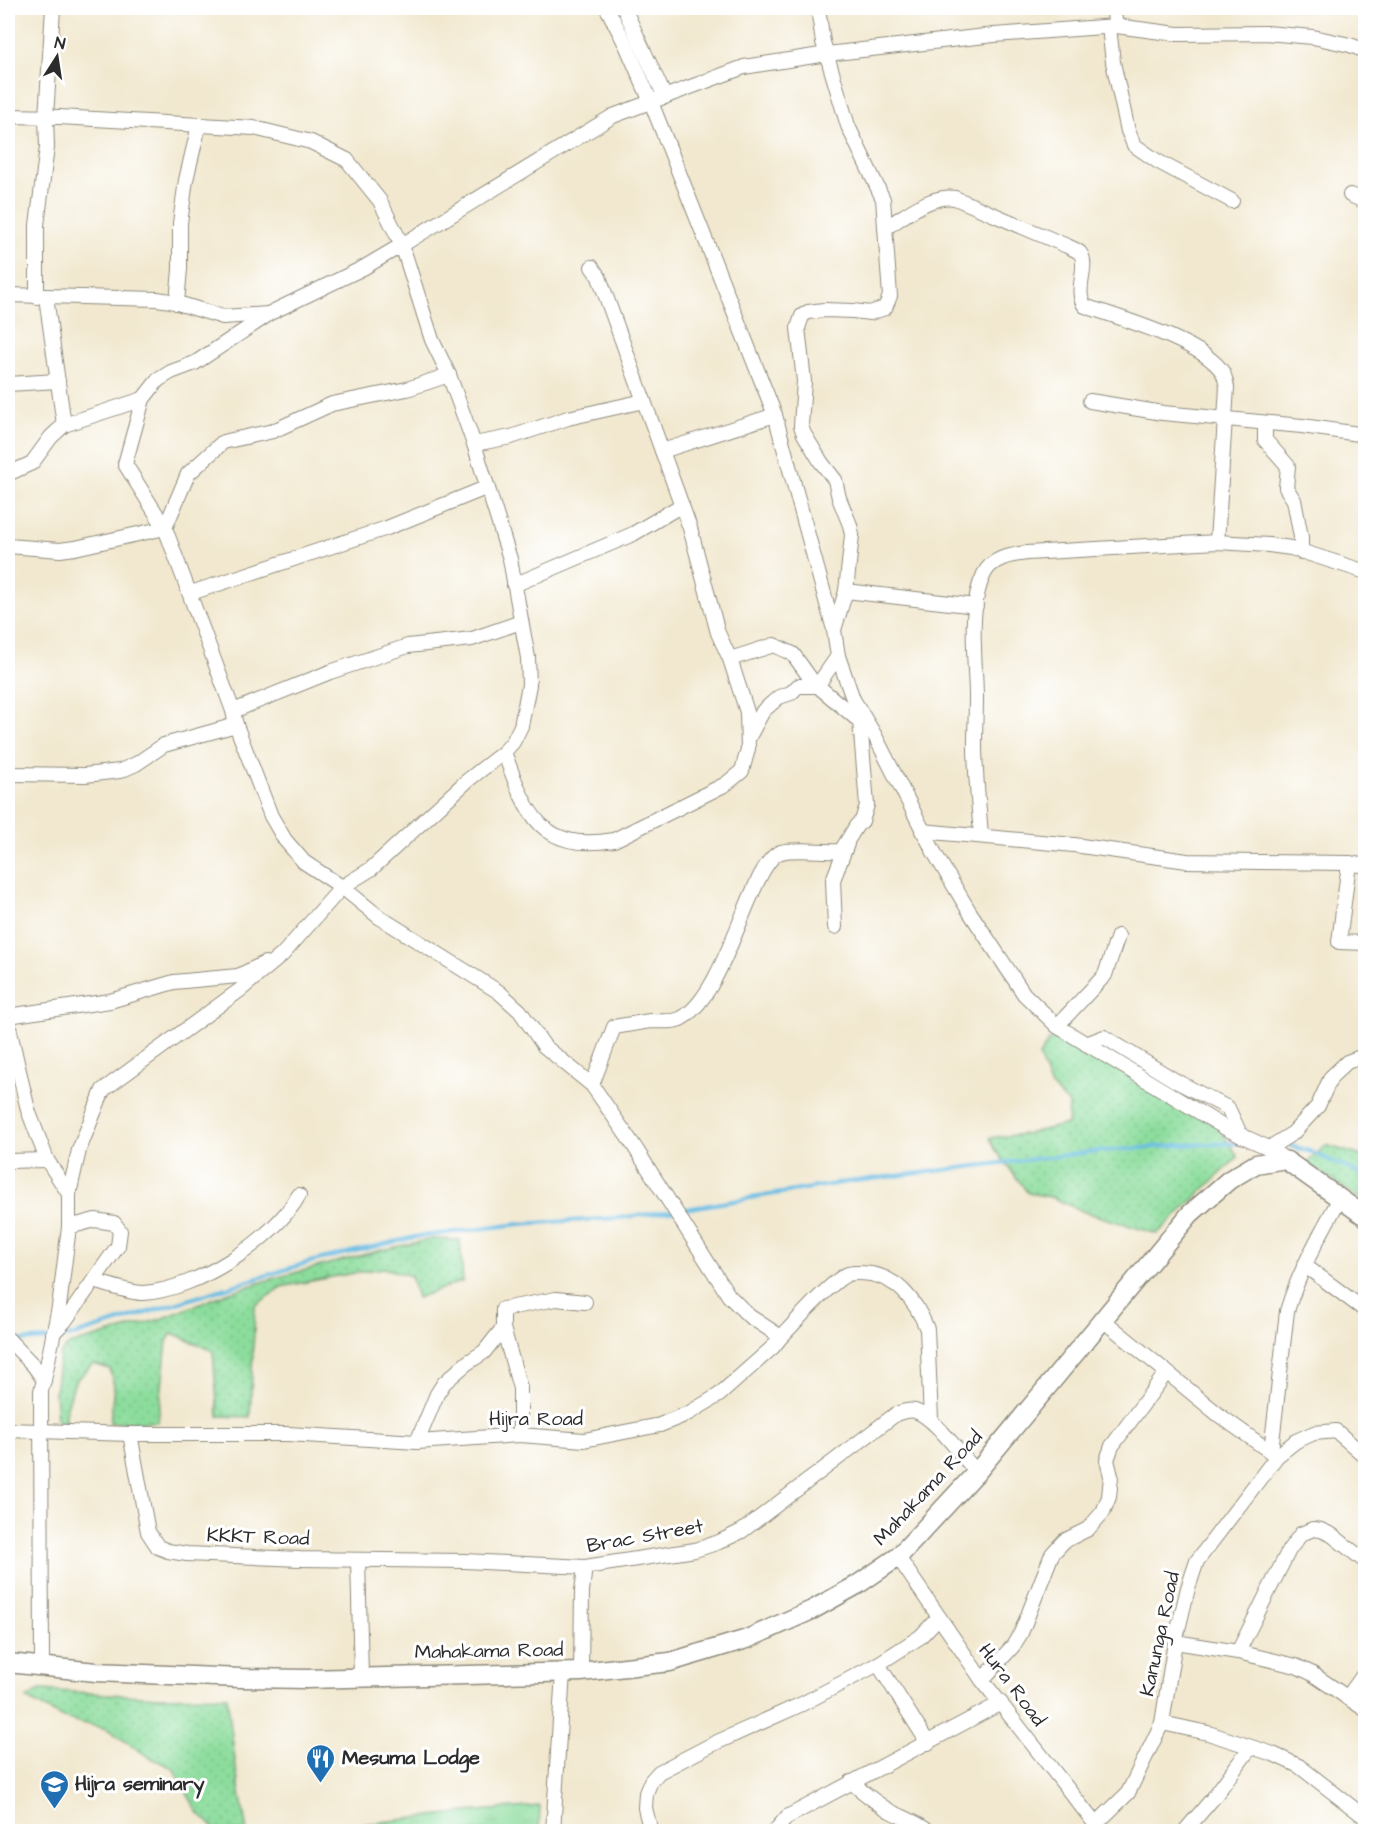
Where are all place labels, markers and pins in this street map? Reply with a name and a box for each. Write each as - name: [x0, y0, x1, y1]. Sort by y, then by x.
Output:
- restaurant icon: Mesuma Lodge: [305, 1742, 337, 1784]
- place label: Mesuma Lodge: [342, 1744, 480, 1773]
- school or university icon: Hijra seminary: [38, 1768, 70, 1810]
- place label: Hijra seminary: [75, 1770, 205, 1799]

